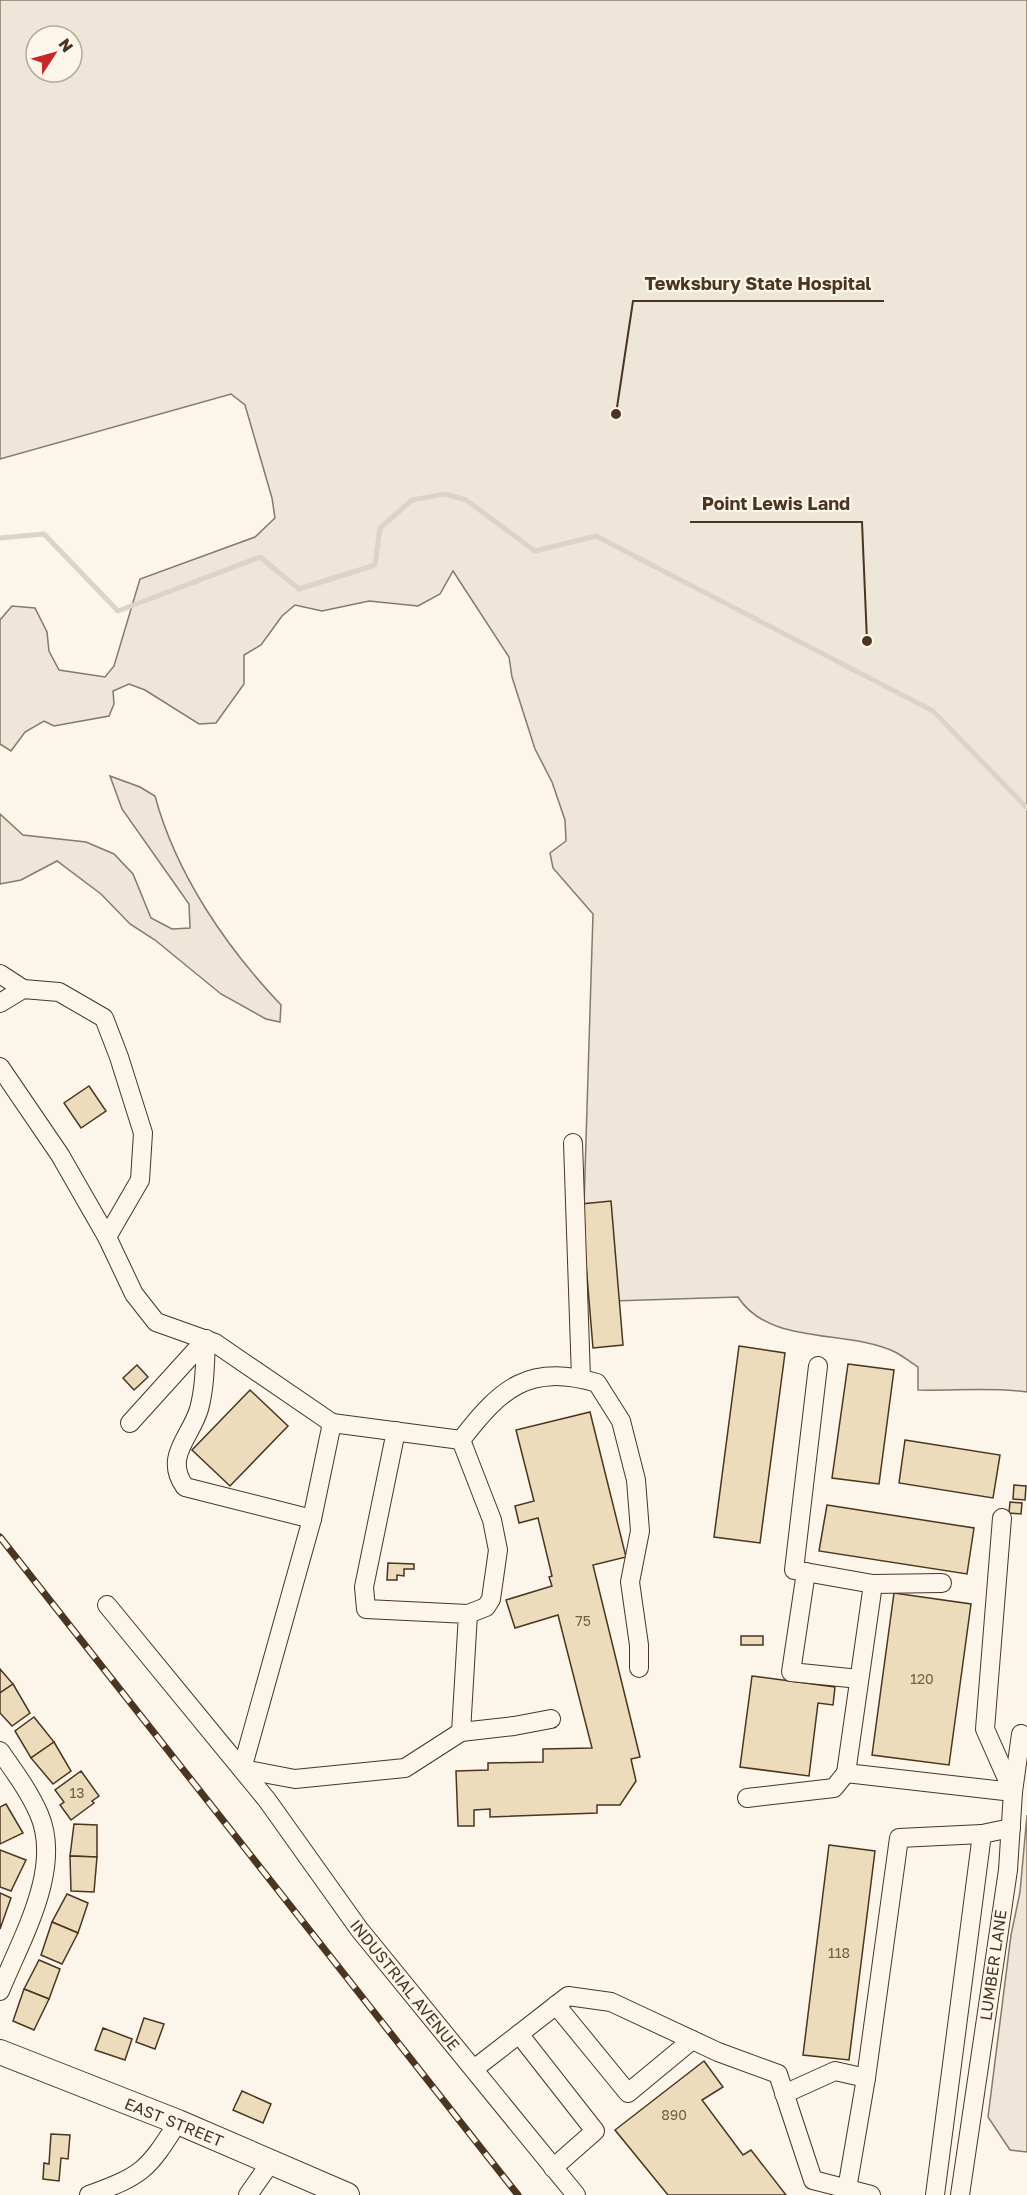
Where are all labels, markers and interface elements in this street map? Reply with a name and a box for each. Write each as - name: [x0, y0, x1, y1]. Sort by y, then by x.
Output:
- north arrow: [24, 24, 84, 84]
- text: N: [54, 34, 78, 56]
- callout: Tewksbury State Hospital: [633, 265, 884, 301]
- text: Tewksbury State Hospital: [645, 272, 871, 294]
- callout: Point Lewis Land: [690, 486, 862, 522]
- text: Point Lewis Land: [702, 492, 850, 514]
- house number: 75: [575, 1612, 591, 1629]
- house number: 120: [910, 1670, 934, 1687]
- house number: 13: [70, 1784, 84, 1801]
- street label: LUMBER LANE: [975, 1908, 1011, 2022]
- street label: INDUSTRIAL AVENUE: [346, 1915, 464, 2055]
- house number: 118: [828, 1944, 850, 1961]
- street label: EAST STREET: [122, 2093, 226, 2151]
- house number: 890: [661, 2106, 687, 2123]

